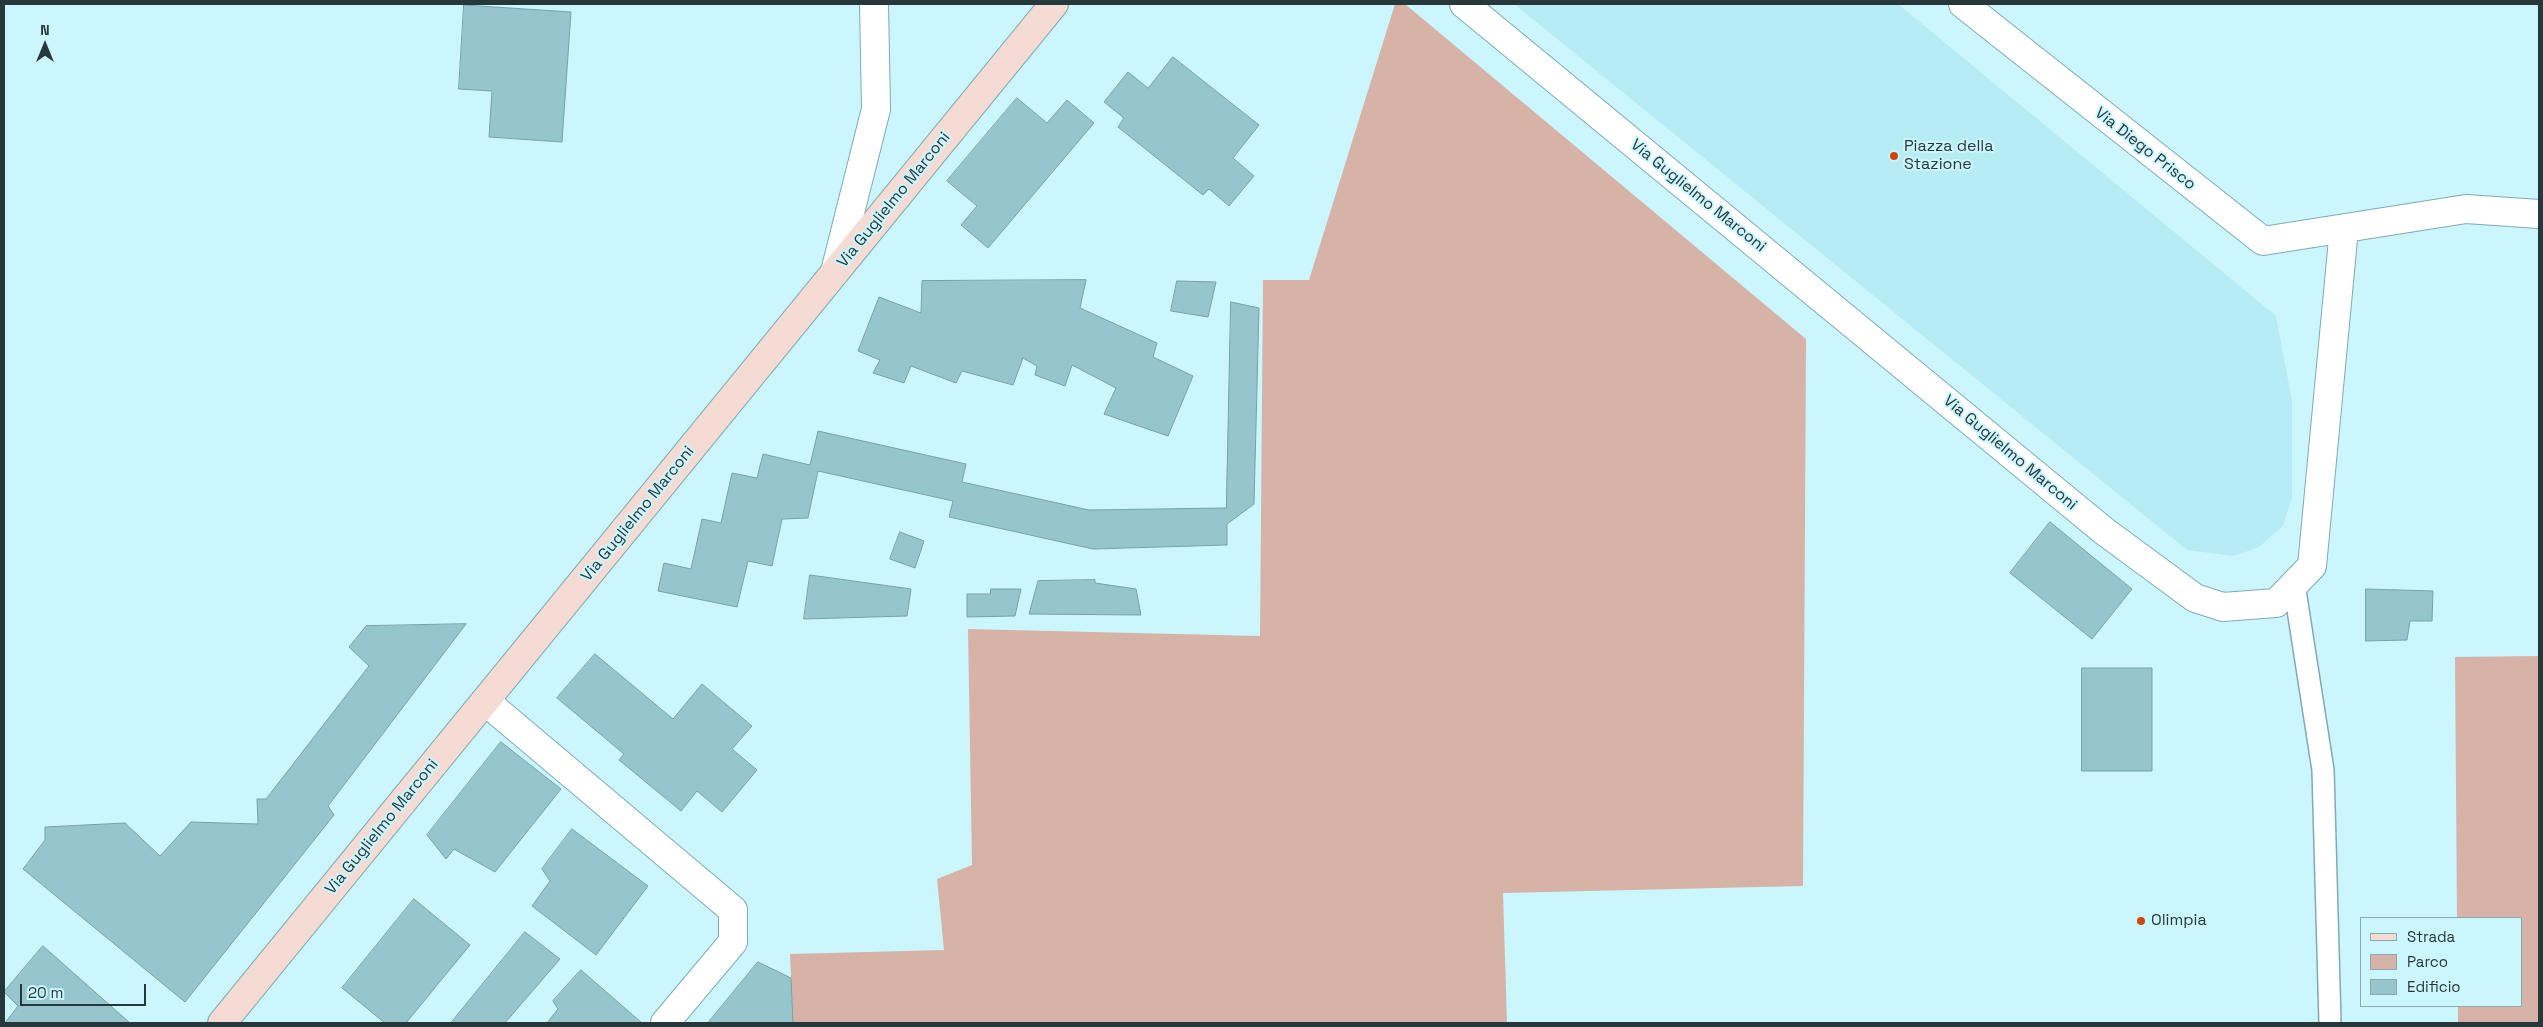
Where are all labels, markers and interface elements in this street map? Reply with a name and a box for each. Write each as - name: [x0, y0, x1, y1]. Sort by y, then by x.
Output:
- north arrow: [20, 20, 70, 70]
- text: N: [40, 21, 50, 39]
- street label: Via Diego Prisco: [2091, 104, 2199, 194]
- street label: Via Guglielmo Marconi: [833, 128, 955, 272]
- street label: Via Guglielmo Marconi: [1626, 135, 1770, 257]
- place label: Piazza della Stazione: [1904, 137, 1993, 175]
- marker: Piazza della Stazione: [1888, 150, 1900, 162]
- street label: Via Guglielmo Marconi: [1939, 391, 2081, 515]
- street label: Via Guglielmo Marconi: [577, 442, 699, 586]
- street label: Via Guglielmo Marconi: [321, 755, 443, 899]
- place label: Olimpia: [2151, 911, 2207, 931]
- marker: Olimpia: [2135, 915, 2147, 927]
- legend: [2360, 917, 2523, 1007]
- text: Strada: [2407, 927, 2455, 946]
- text: Parco: [2407, 952, 2448, 971]
- scale bar: [22, 974, 149, 1006]
- text: Edificio: [2407, 977, 2461, 996]
- text: 20 m: [28, 983, 63, 1002]

